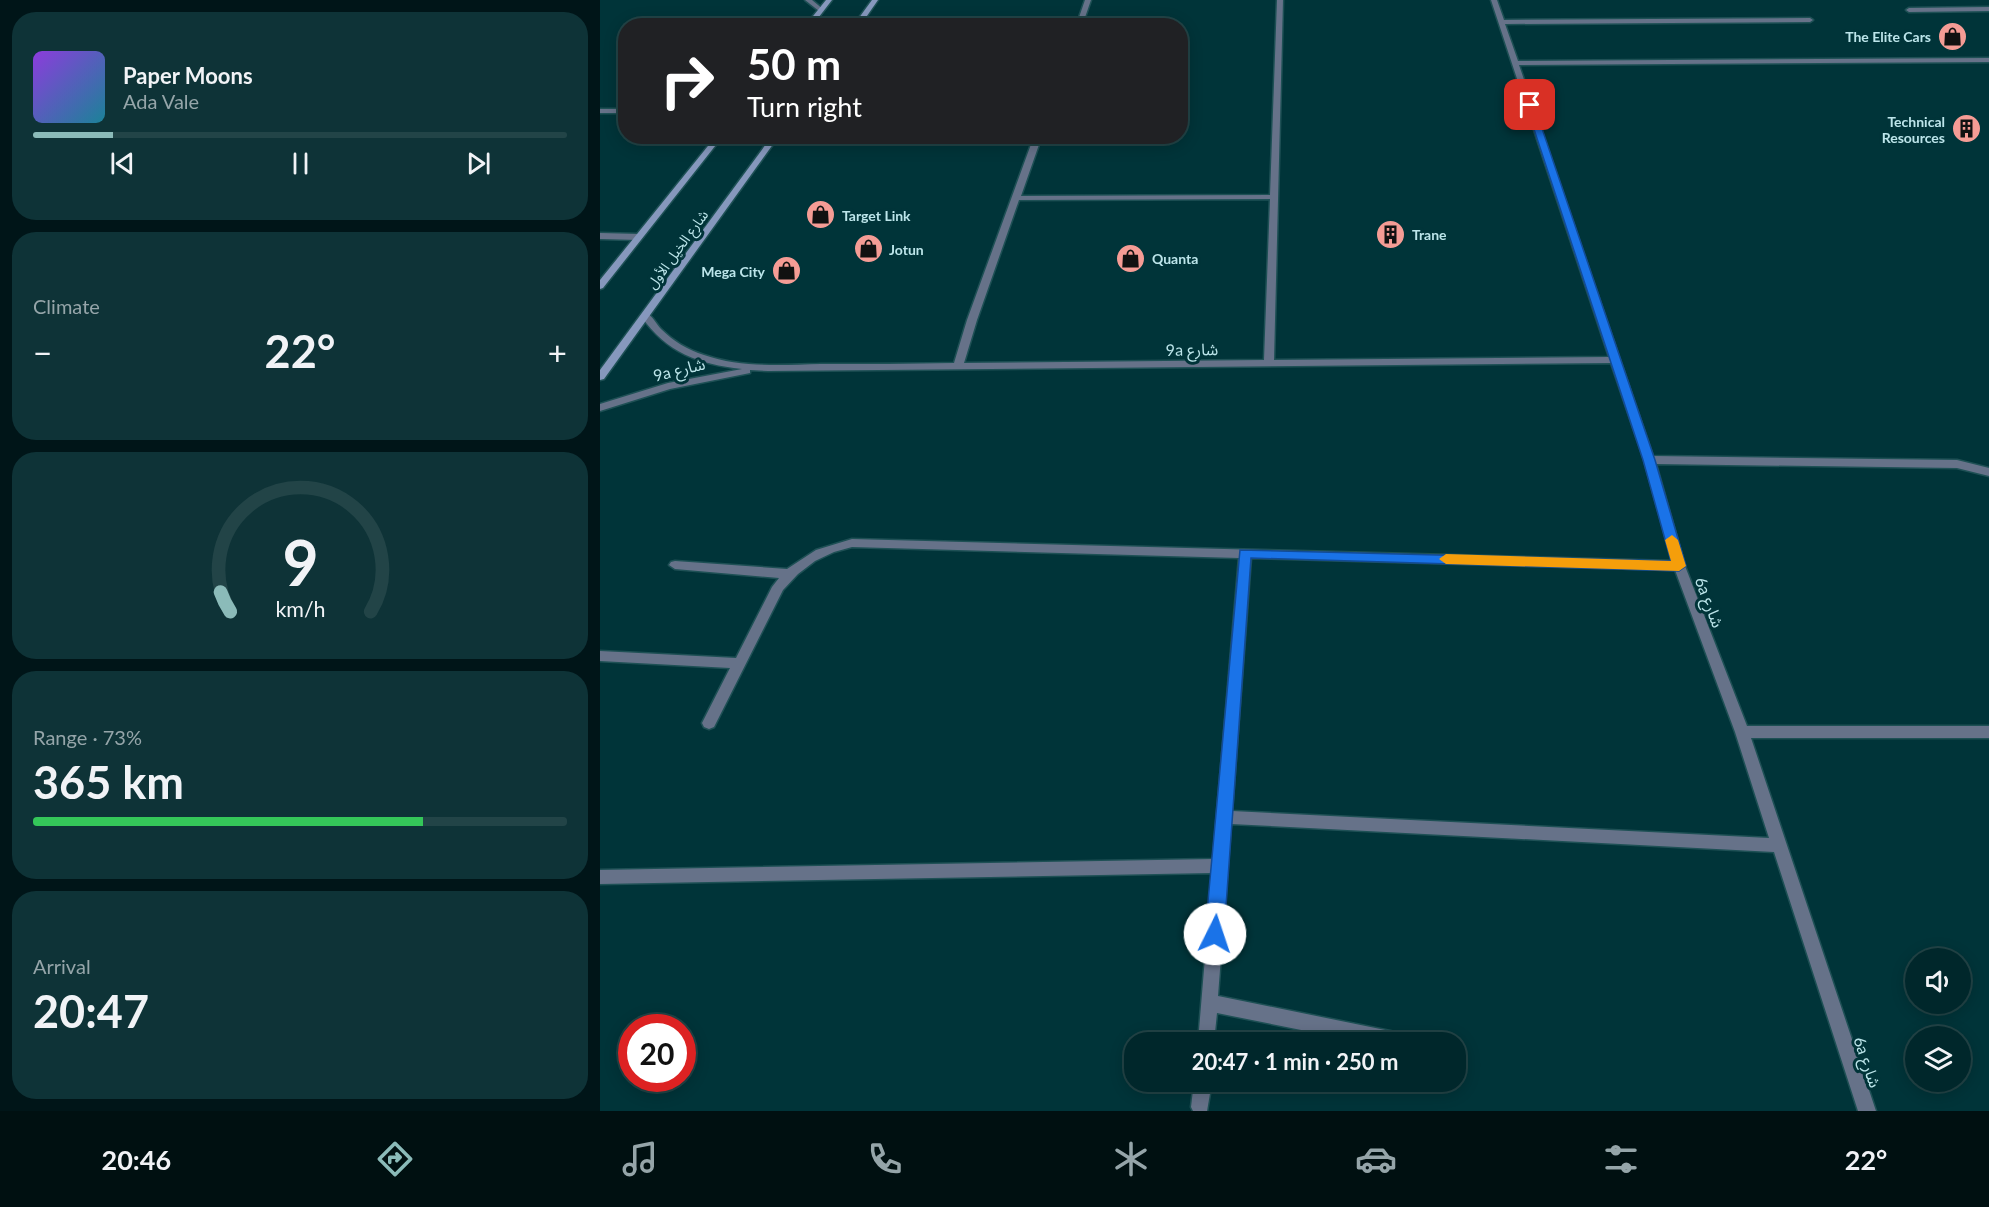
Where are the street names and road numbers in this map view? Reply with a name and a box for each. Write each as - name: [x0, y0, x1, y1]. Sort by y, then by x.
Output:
- street label: شارع الخيل الأول: [643, 206, 714, 293]
- street label: 9a شارع: [1166, 339, 1218, 363]
- street label: 9a شارع: [651, 353, 708, 388]
- street label: 6a شارع: [1688, 574, 1728, 631]
- street label: 6a شارع: [1847, 1034, 1886, 1091]

